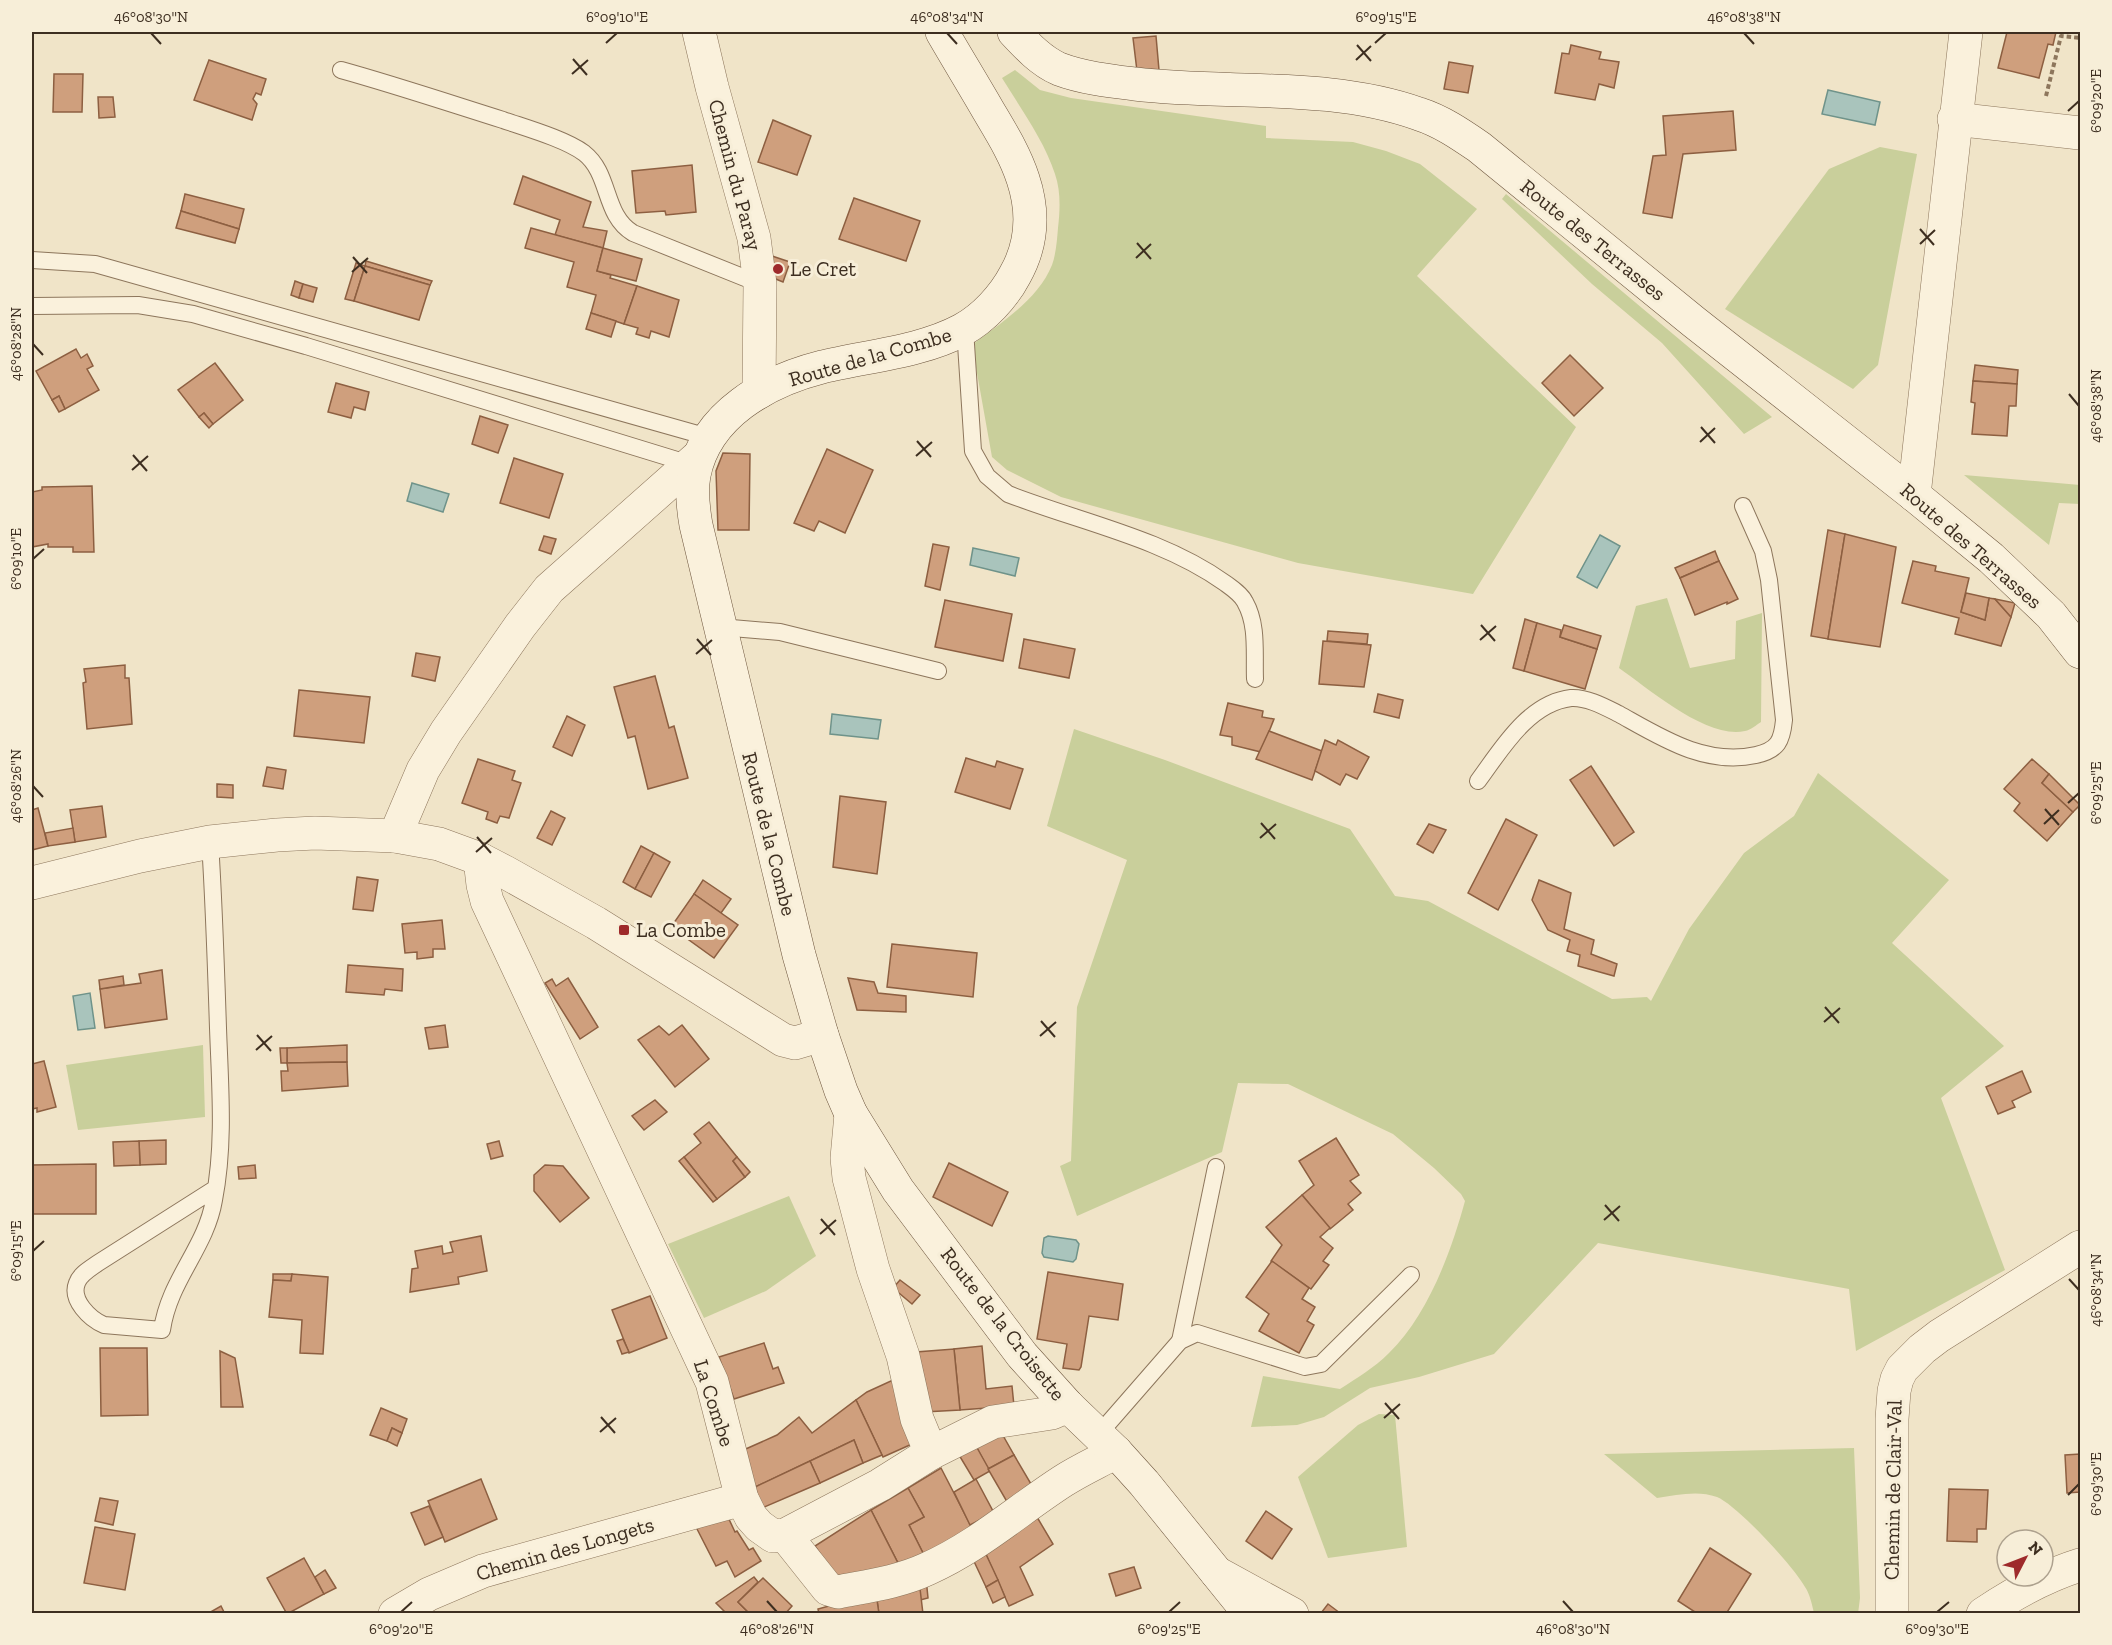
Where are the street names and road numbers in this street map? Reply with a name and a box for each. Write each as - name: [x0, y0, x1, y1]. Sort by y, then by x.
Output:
- street label: Chemin du Paray: [703, 97, 768, 253]
- street label: Route des Terrasses: [1516, 173, 1671, 306]
- street label: Route de la Combe: [786, 321, 954, 392]
- street label: Route des Terrasses: [1895, 477, 2047, 614]
- street label: Route de la Combe: [737, 749, 802, 918]
- street label: Route de la Croisette: [936, 1242, 1071, 1406]
- street label: La Combe: [689, 1356, 740, 1450]
- street label: Chemin de Clair-Val: [1878, 1399, 1907, 1580]
- street label: Chemin des Longets: [473, 1511, 657, 1586]

